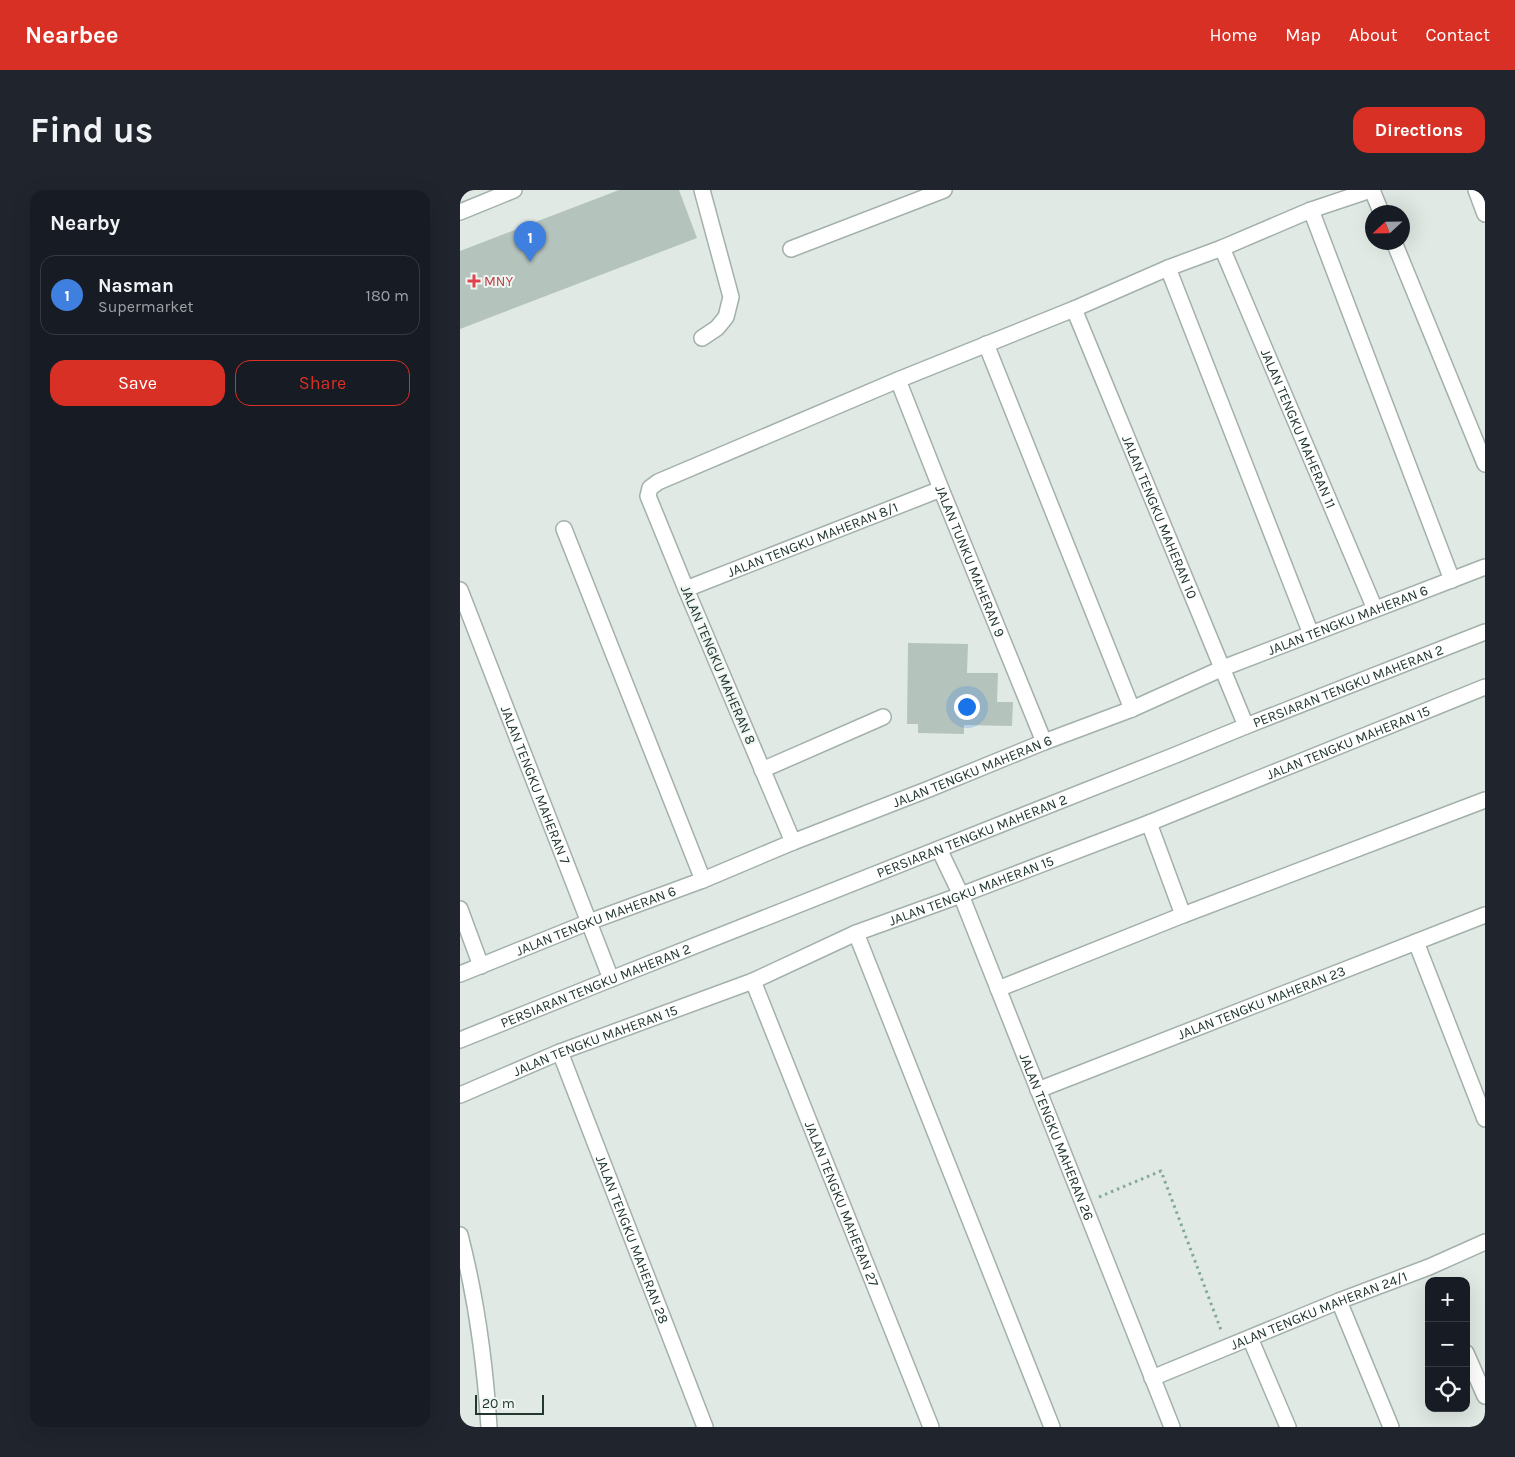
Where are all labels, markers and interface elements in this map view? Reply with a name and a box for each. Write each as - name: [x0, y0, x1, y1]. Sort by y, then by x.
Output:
- text: Nearbee: [25, 21, 119, 49]
- text: Home: [1209, 24, 1257, 46]
- text: Map: [1285, 24, 1321, 46]
- text: About: [1349, 24, 1398, 46]
- text: Contact: [1426, 24, 1490, 46]
- button: Directions: [1353, 107, 1485, 153]
- text: Find us: [30, 110, 153, 151]
- north arrow: [1365, 205, 1410, 250]
- text: Nearby: [50, 211, 120, 235]
- pin: 1: [514, 221, 546, 262]
- place label: MNY: [484, 273, 513, 290]
- text: Nasman: [98, 275, 174, 297]
- marker: MNY: [468, 275, 480, 287]
- text: 1: [64, 286, 70, 305]
- text: 180 m: [366, 286, 409, 305]
- text: Supermarket: [98, 297, 194, 316]
- street label: JALAN TENGKU MAHERAN 11: [1257, 346, 1340, 511]
- button: Save: [50, 360, 225, 406]
- button: Share: [235, 360, 410, 406]
- street label: JALAN TENGKU MAHERAN 10: [1119, 433, 1201, 601]
- street label: JALAN TUNKU MAHERAN 9: [932, 483, 1009, 640]
- street label: JALAN TENGKU MAHERAN 8/1: [725, 498, 900, 580]
- street label: JALAN TENGKU MAHERAN 6: [1265, 581, 1430, 658]
- street label: JALAN TENGKU MAHERAN 8: [677, 583, 759, 747]
- street label: PERSIARAN TENGKU MAHERAN 2: [1250, 641, 1446, 731]
- your location: [954, 694, 980, 720]
- street label: JALAN TENGKU MAHERAN 15: [1264, 702, 1433, 783]
- street label: JALAN TENGKU MAHERAN 7: [497, 703, 574, 867]
- street label: JALAN TENGKU MAHERAN 6: [890, 731, 1054, 811]
- street label: PERSIARAN TENGKU MAHERAN 2: [874, 790, 1069, 881]
- street label: JALAN TENGKU MAHERAN 15: [886, 852, 1056, 929]
- street label: JALAN TENGKU MAHERAN 6: [513, 882, 678, 959]
- street label: PERSIARAN TENGKU MAHERAN 2: [498, 940, 693, 1031]
- street label: JALAN TENGKU MAHERAN 23: [1175, 962, 1348, 1043]
- street label: JALAN TENGKU MAHERAN 15: [510, 1001, 680, 1080]
- street label: JALAN TENGKU MAHERAN 26: [1016, 1051, 1098, 1223]
- street label: JALAN TENGKU MAHERAN 27: [801, 1119, 883, 1290]
- street label: JALAN TENGKU MAHERAN 28: [592, 1153, 673, 1326]
- street label: JALAN TENGKU MAHERAN 24/1: [1228, 1268, 1410, 1353]
- map controls: [1425, 1277, 1470, 1412]
- button: +: [1425, 1277, 1470, 1322]
- button: −: [1425, 1322, 1470, 1367]
- button: locate: [1425, 1367, 1470, 1412]
- scale bar: [475, 1392, 544, 1415]
- text: 20 m: [482, 1395, 515, 1412]

